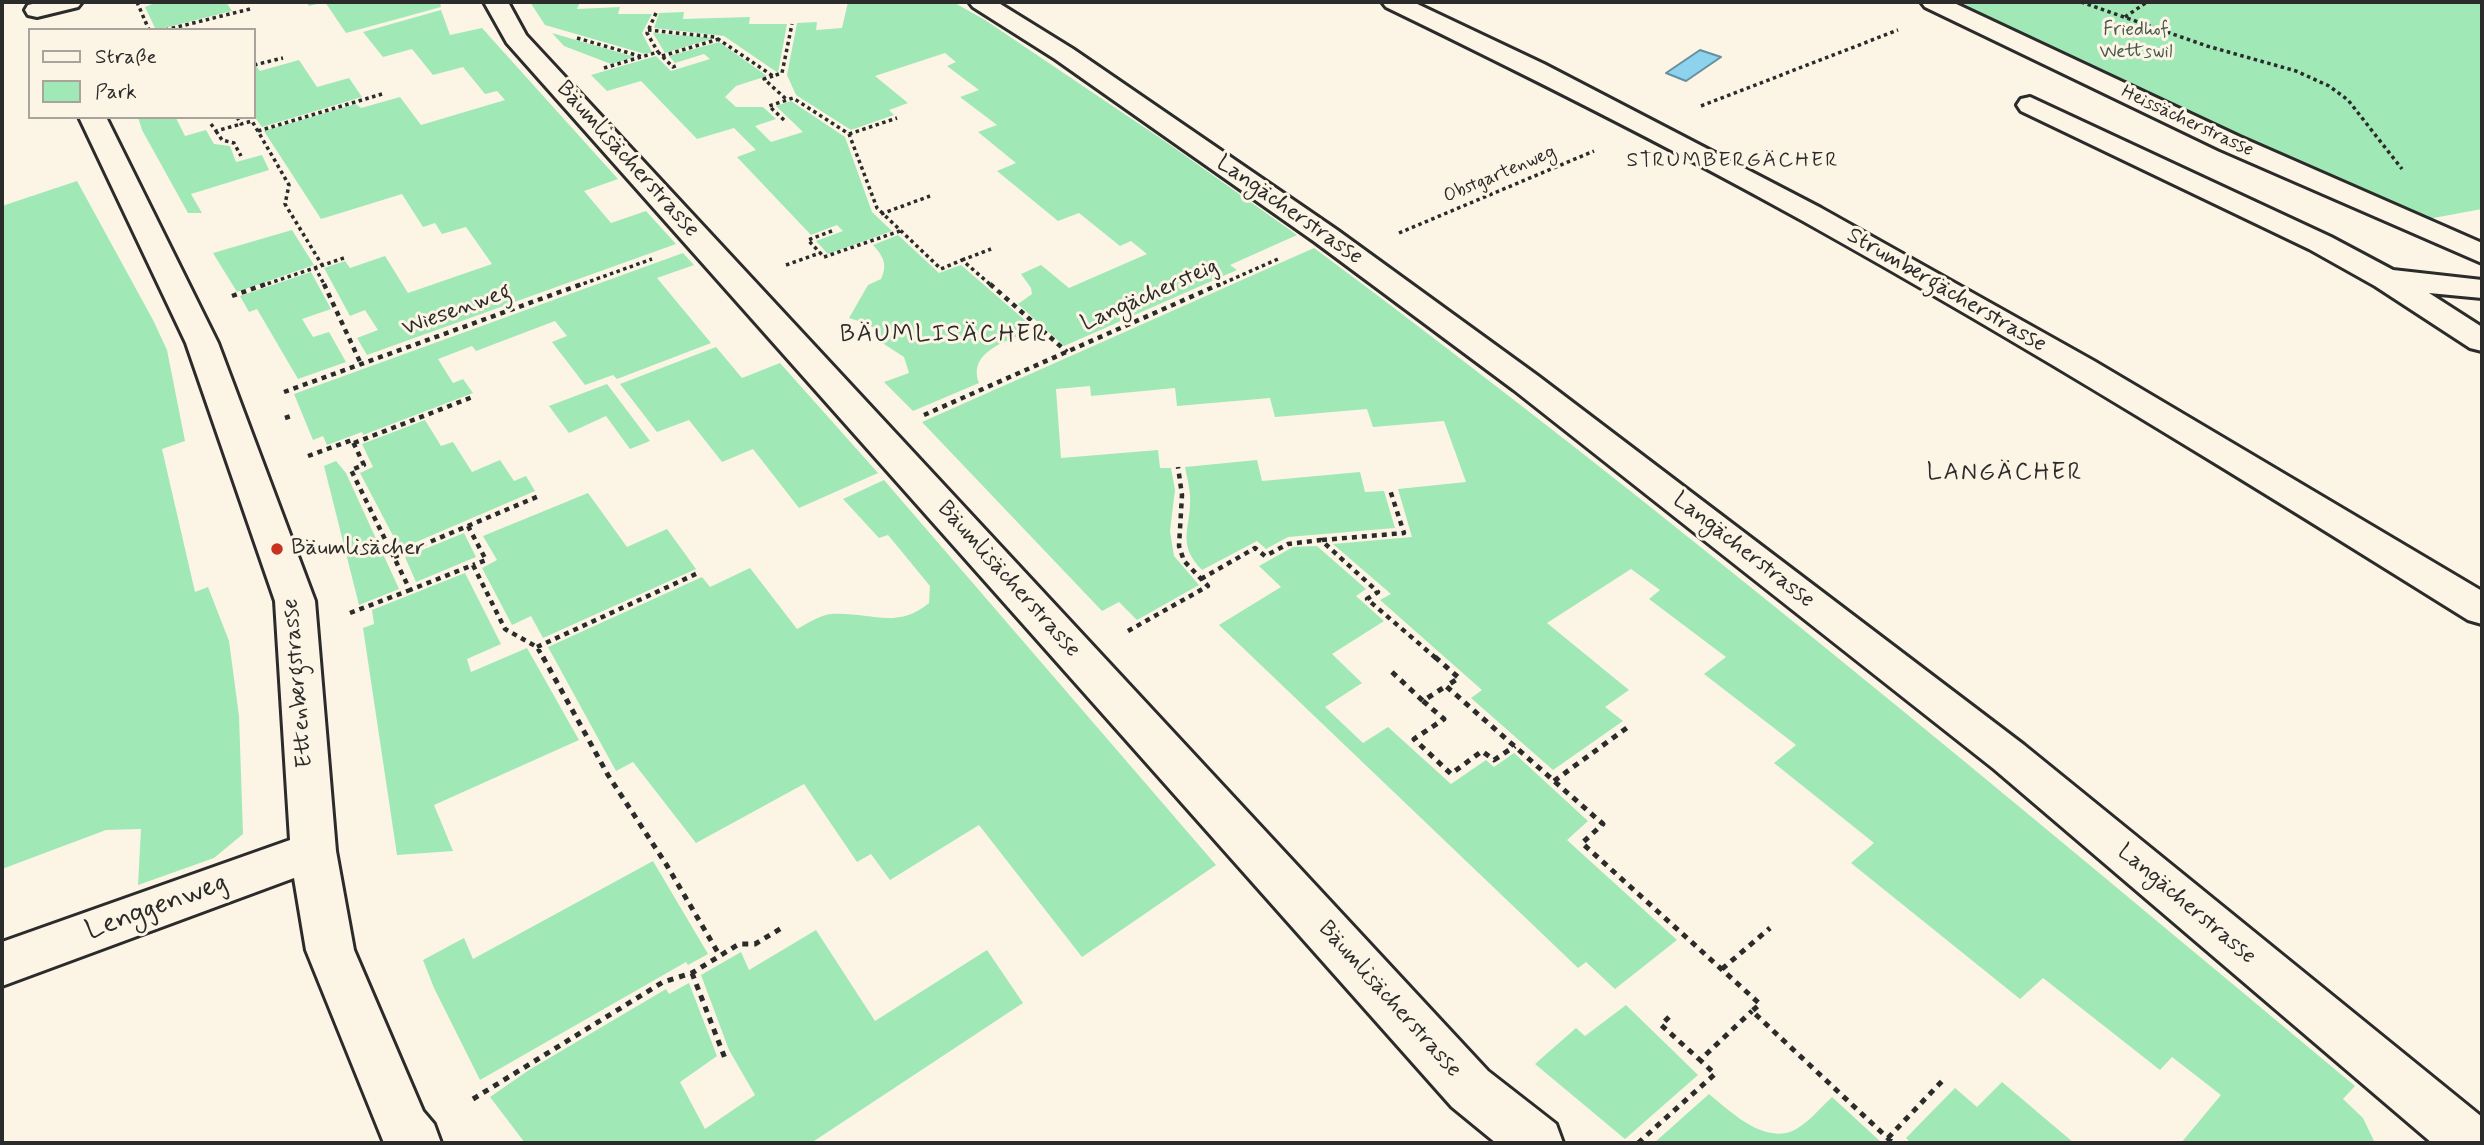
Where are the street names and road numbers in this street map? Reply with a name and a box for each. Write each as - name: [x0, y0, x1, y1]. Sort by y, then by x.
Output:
- street label: Bäumlisächerstrasse: [549, 76, 705, 244]
- street label: Heissächerstrasse: [2117, 81, 2257, 163]
- street label: Obstgartenweg: [1441, 141, 1559, 209]
- street label: Langächerstrasse: [1210, 150, 1368, 272]
- street label: Strumbergächerstrasse: [1841, 223, 2051, 359]
- street label: Langächersteig: [1077, 253, 1223, 339]
- street label: Wiesenweg: [399, 279, 515, 343]
- street label: Langächerstrasse: [1666, 487, 1820, 615]
- street label: Bäumlisächerstrasse: [930, 496, 1086, 664]
- street label: Ettenbergstrasse: [278, 597, 320, 769]
- street label: Langächerstrasse: [2111, 839, 2261, 971]
- street label: Lenggenweg: [82, 867, 232, 949]
- street label: Bäumlisächerstrasse: [1311, 916, 1467, 1084]

